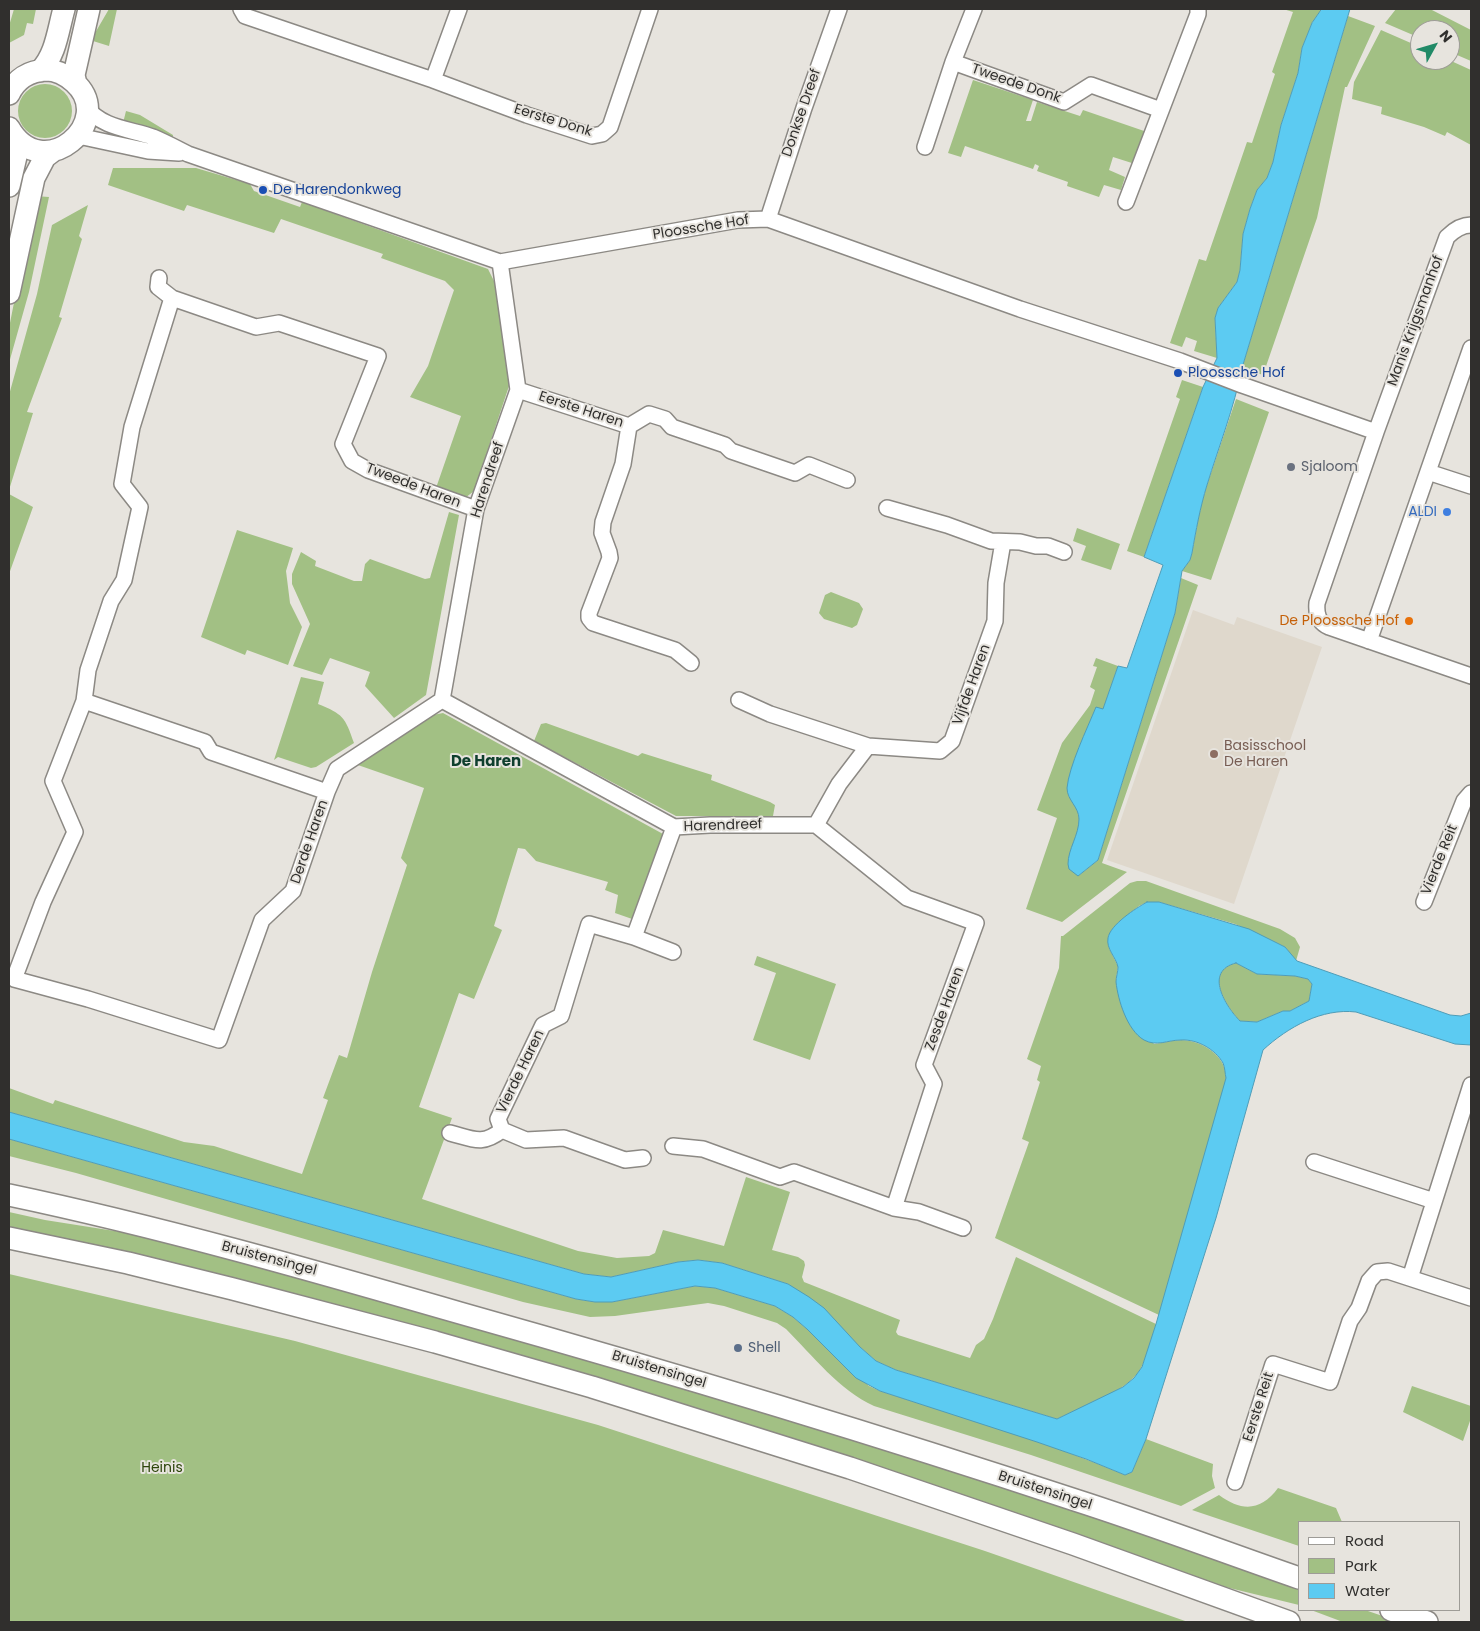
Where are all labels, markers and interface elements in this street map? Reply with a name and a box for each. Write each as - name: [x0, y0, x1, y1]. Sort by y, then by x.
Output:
- north arrow: [1410, 20, 1460, 70]
- text: N: [1435, 26, 1457, 47]
- street label: Tweede Donk: [969, 61, 1063, 107]
- street label: Donkse Dreef: [779, 67, 825, 159]
- street label: Eerste Donk: [512, 101, 594, 141]
- place label: De Harendonkweg: [273, 182, 402, 198]
- marker: De Harendonkweg: [257, 184, 269, 196]
- street label: Ploossche Hof: [652, 212, 750, 244]
- street label: Manis Krijgsmanhof: [1385, 253, 1447, 389]
- place label: Ploossche Hof: [1188, 365, 1285, 381]
- marker: Ploossche Hof: [1172, 367, 1184, 379]
- street label: Eerste Haren: [537, 388, 625, 432]
- street label: Harendreef: [468, 440, 508, 520]
- place label: Sjaloom: [1301, 459, 1358, 475]
- street label: Tweede Haren: [363, 460, 463, 512]
- marker: Sjaloom: [1285, 461, 1297, 473]
- place label: ALDI: [1408, 504, 1437, 520]
- marker: ALDI: [1441, 506, 1453, 518]
- place label: De Ploossche Hof: [1279, 613, 1399, 629]
- marker: De Ploossche Hof: [1403, 615, 1415, 627]
- street label: Vijfde Haren: [950, 642, 994, 728]
- place label: Basisschool De Haren: [1224, 738, 1306, 770]
- marker: Basisschool De Haren: [1208, 748, 1220, 760]
- district label: De Haren: [451, 753, 521, 771]
- street label: Derde Haren: [288, 798, 332, 886]
- street label: Harendreef: [683, 816, 763, 836]
- street label: Vierde Reit: [1418, 822, 1462, 898]
- street label: Zesde Haren: [922, 965, 968, 1053]
- street label: Vierde Haren: [494, 1028, 548, 1116]
- street label: Bruistensingel: [220, 1238, 318, 1280]
- place label: Shell: [748, 1340, 781, 1356]
- marker: Shell: [732, 1342, 744, 1354]
- street label: Bruistensingel: [610, 1348, 708, 1392]
- street label: Eerste Reit: [1240, 1370, 1278, 1444]
- park label: Heinis: [141, 1460, 183, 1476]
- street label: Bruistensingel: [996, 1468, 1094, 1514]
- legend: [1298, 1521, 1460, 1611]
- text: Road: [1345, 1530, 1384, 1551]
- text: Park: [1345, 1555, 1377, 1576]
- text: Water: [1345, 1580, 1390, 1601]

